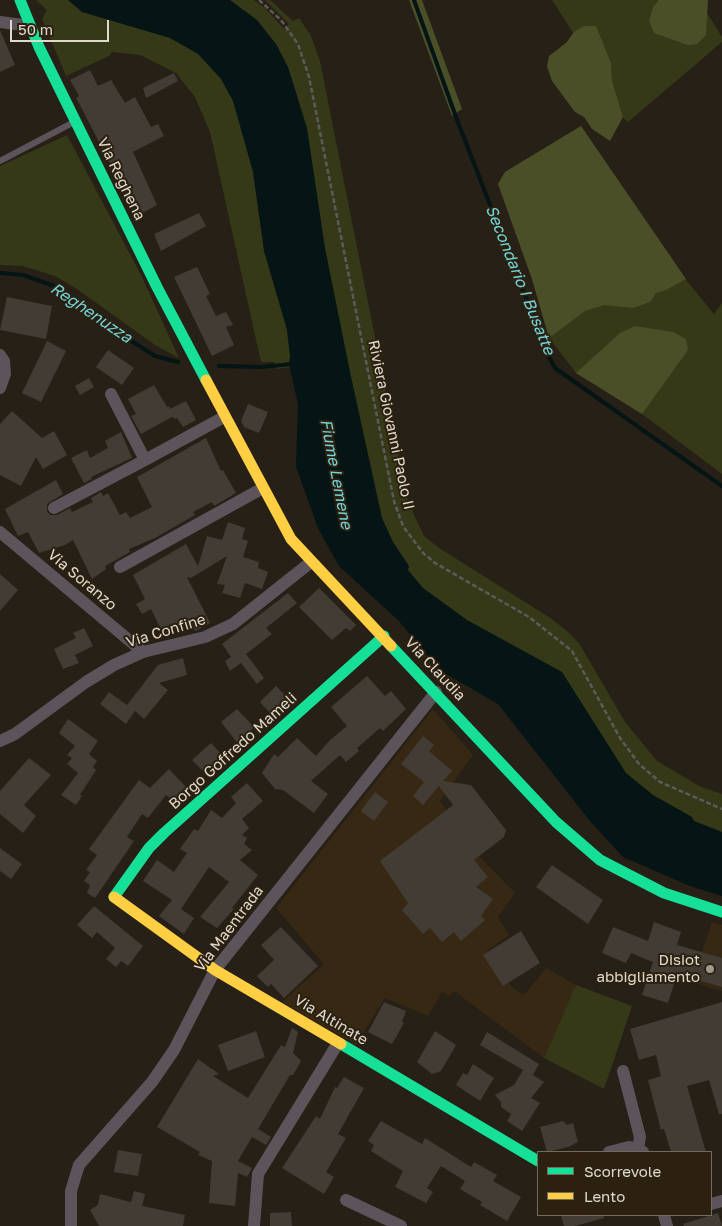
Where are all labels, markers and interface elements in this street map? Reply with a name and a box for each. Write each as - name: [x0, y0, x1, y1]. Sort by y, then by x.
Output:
- scale bar: [12, 10, 111, 42]
- text: 50 m: [18, 20, 53, 38]
- street label: Via Reghena: [93, 135, 149, 223]
- water label: Secondario I Busatte: [481, 203, 559, 357]
- water label: Reghenuzza: [47, 279, 135, 347]
- street label: Riviera Giovanni Paolo II: [364, 338, 418, 512]
- water label: Fiume Lemene: [316, 417, 356, 531]
- street label: Via Soranzo: [44, 546, 120, 614]
- street label: Via Confine: [124, 610, 208, 652]
- street label: Via Claudia: [401, 633, 469, 705]
- street label: Borgo Goffredo Mameli: [165, 689, 301, 813]
- street label: Via Maentrada: [191, 882, 267, 976]
- place label: Disiot abbigliamento: [596, 951, 700, 986]
- marker: Disiot abbigliamento: [704, 963, 716, 975]
- street label: Via Altinate: [291, 991, 371, 1049]
- legend: [537, 1151, 712, 1216]
- text: Scorrevole: [584, 1162, 661, 1180]
- text: Lento: [584, 1187, 625, 1205]

